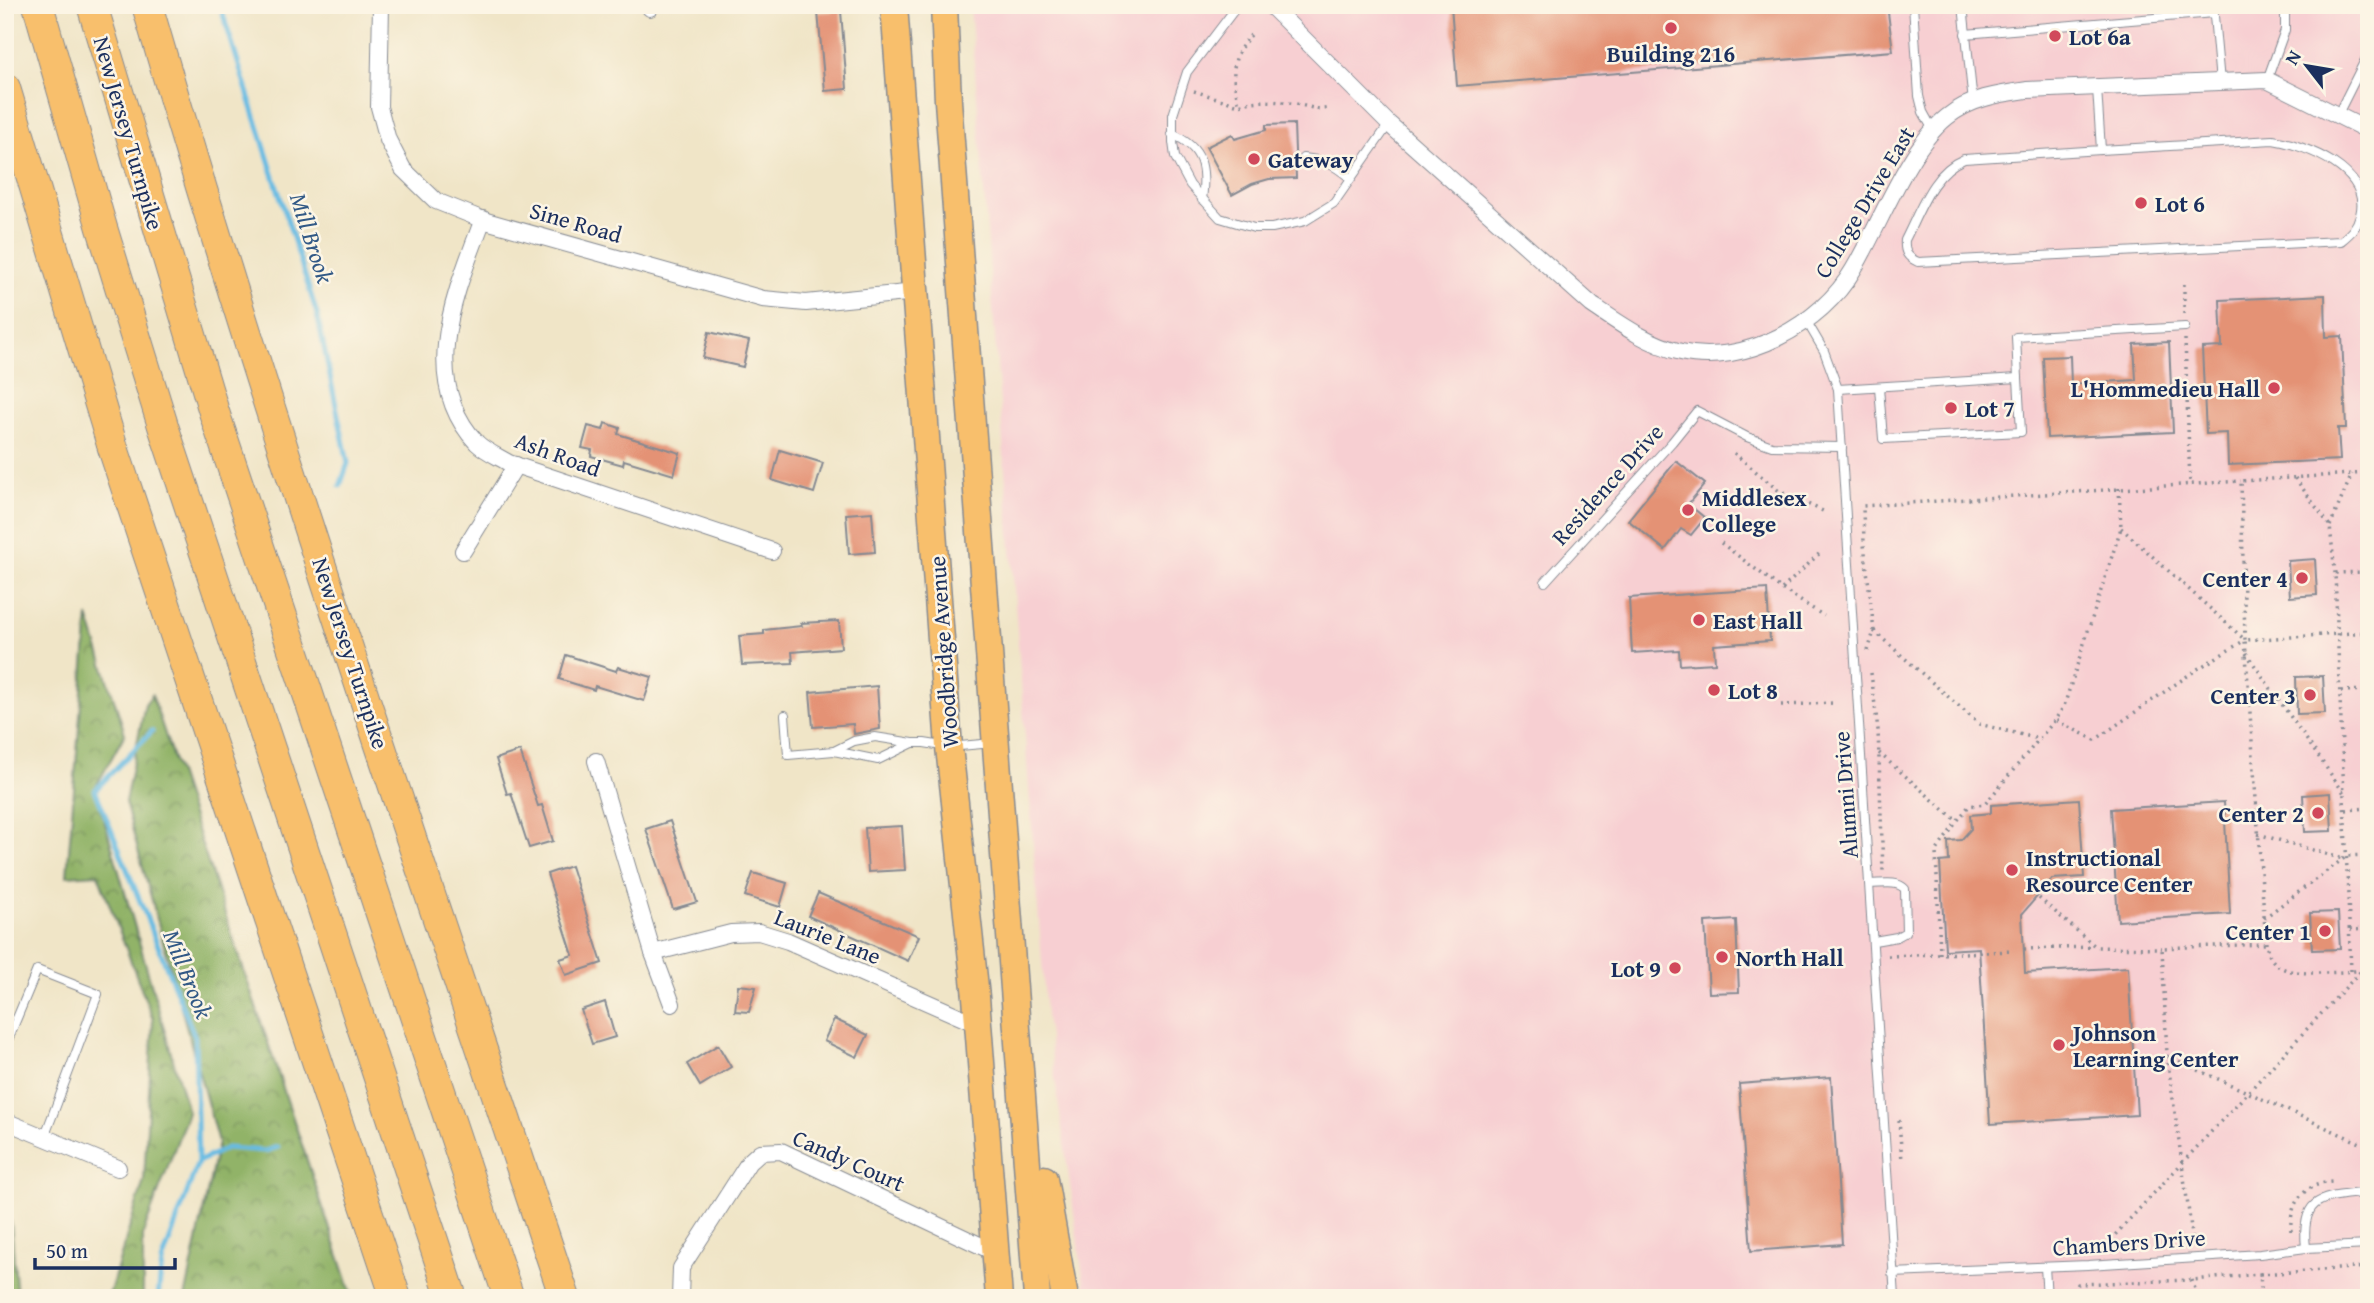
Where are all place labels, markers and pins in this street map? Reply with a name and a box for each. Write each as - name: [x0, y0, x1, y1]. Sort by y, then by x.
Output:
- marker: Building 216: [1663, 20, 1679, 36]
- place label: Lot 6a: [2069, 20, 2131, 53]
- marker: Lot 6a: [2047, 28, 2063, 44]
- place label: Building 216: [1607, 37, 1735, 70]
- place label: Gateway: [1268, 143, 1354, 176]
- marker: Gateway: [1246, 151, 1262, 167]
- place label: Lot 6: [2155, 187, 2205, 220]
- marker: Lot 6: [2133, 195, 2149, 211]
- place label: L'Hommedieu Hall: [2071, 372, 2260, 405]
- marker: L'Hommedieu Hall: [2266, 380, 2282, 396]
- place label: Lot 7: [1965, 392, 2015, 425]
- marker: Lot 7: [1943, 400, 1959, 416]
- place label: Middlesex College: [1702, 481, 1807, 540]
- marker: Middlesex College: [1680, 502, 1696, 518]
- place label: Center 4: [2203, 562, 2288, 595]
- marker: Center 4: [2294, 570, 2310, 586]
- place label: East Hall: [1713, 604, 1803, 637]
- marker: East Hall: [1691, 612, 1707, 628]
- place label: Lot 8: [1728, 674, 1778, 707]
- place label: Center 3: [2211, 679, 2296, 712]
- marker: Lot 8: [1706, 682, 1722, 698]
- marker: Center 3: [2302, 687, 2318, 703]
- place label: Center 2: [2219, 797, 2304, 830]
- marker: Center 2: [2310, 805, 2326, 821]
- place label: Instructional Resource Center: [2026, 841, 2193, 900]
- marker: Instructional Resource Center: [2004, 862, 2020, 878]
- place label: Center 1: [2226, 915, 2311, 948]
- marker: Center 1: [2317, 923, 2333, 939]
- place label: North Hall: [1736, 941, 1844, 974]
- marker: North Hall: [1714, 949, 1730, 965]
- place label: Lot 9: [1611, 952, 1661, 985]
- marker: Lot 9: [1667, 960, 1683, 976]
- place label: Johnson Learning Center: [2069, 1016, 2239, 1075]
- marker: Johnson Learning Center: [2051, 1037, 2067, 1053]

